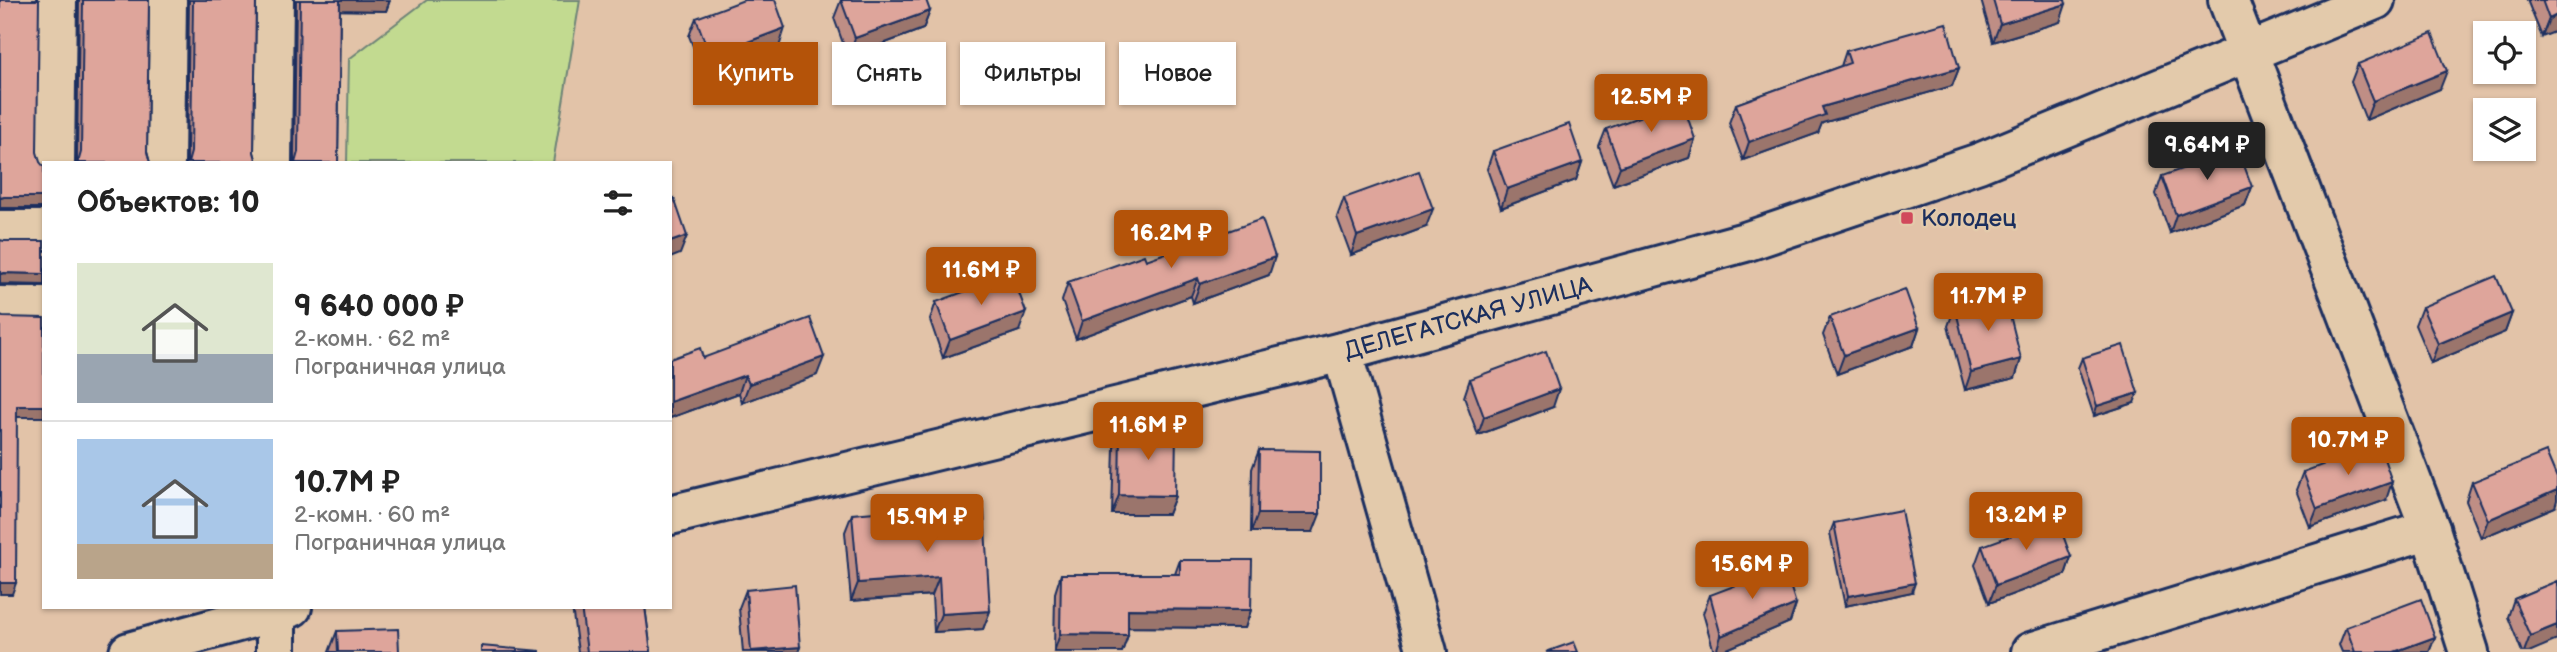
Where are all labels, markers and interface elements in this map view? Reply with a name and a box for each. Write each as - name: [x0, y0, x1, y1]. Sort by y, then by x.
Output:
- map controls: [2473, 21, 2536, 161]
- button: locate: [2473, 21, 2536, 84]
- chip: Купить: [693, 42, 818, 105]
- chip: Снять: [832, 42, 946, 105]
- chip: Фильтры: [960, 42, 1105, 105]
- chip: Новое: [1119, 42, 1236, 105]
- pin: 12.5M ₽: [1586, 74, 1716, 134]
- text: 12.5M ₽: [1610, 83, 1692, 111]
- button: layers: [2473, 98, 2536, 161]
- pin: 9.64M ₽: [2142, 122, 2272, 182]
- text: 9.64M ₽: [2164, 131, 2250, 159]
- icon: filters: [599, 184, 637, 222]
- text: Объектов: 10: [77, 185, 260, 221]
- place label: Колодец: [1921, 204, 2016, 233]
- pin: 16.2M ₽: [1106, 210, 1236, 270]
- marker: Колодец: [1899, 210, 1915, 226]
- text: 16.2M ₽: [1130, 219, 1212, 247]
- pin: 11.6M ₽: [916, 247, 1046, 307]
- text: 11.6M ₽: [942, 256, 1020, 284]
- street label: ДЕЛЕГАТСКАЯ УЛИЦА: [1341, 270, 1595, 365]
- pin: 11.7M ₽: [1923, 274, 2053, 333]
- text: 11.7M ₽: [1950, 282, 2026, 310]
- text: 9 640 000 ₽: [294, 289, 464, 325]
- icon: home: [133, 291, 217, 375]
- text: 2-комн. · 62 m²: [294, 325, 450, 353]
- text: Пограничная улица: [294, 353, 506, 381]
- pin: 11.6M ₽: [1083, 402, 1213, 462]
- text: 11.6M ₽: [1109, 411, 1187, 439]
- pin: 10.7M ₽: [2283, 418, 2413, 477]
- text: 10.7M ₽: [2307, 426, 2389, 454]
- text: 10.7M ₽: [294, 465, 400, 501]
- icon: home: [133, 467, 217, 551]
- pin: 13.2M ₽: [1961, 492, 2091, 552]
- pin: 15.9M ₽: [862, 494, 992, 554]
- text: 2-комн. · 60 m²: [294, 501, 450, 529]
- text: 13.2M ₽: [1985, 501, 2067, 529]
- text: 15.9M ₽: [887, 503, 967, 531]
- text: Пограничная улица: [294, 529, 506, 557]
- pin: 15.6M ₽: [1687, 542, 1817, 601]
- text: 15.6M ₽: [1711, 550, 1793, 578]

